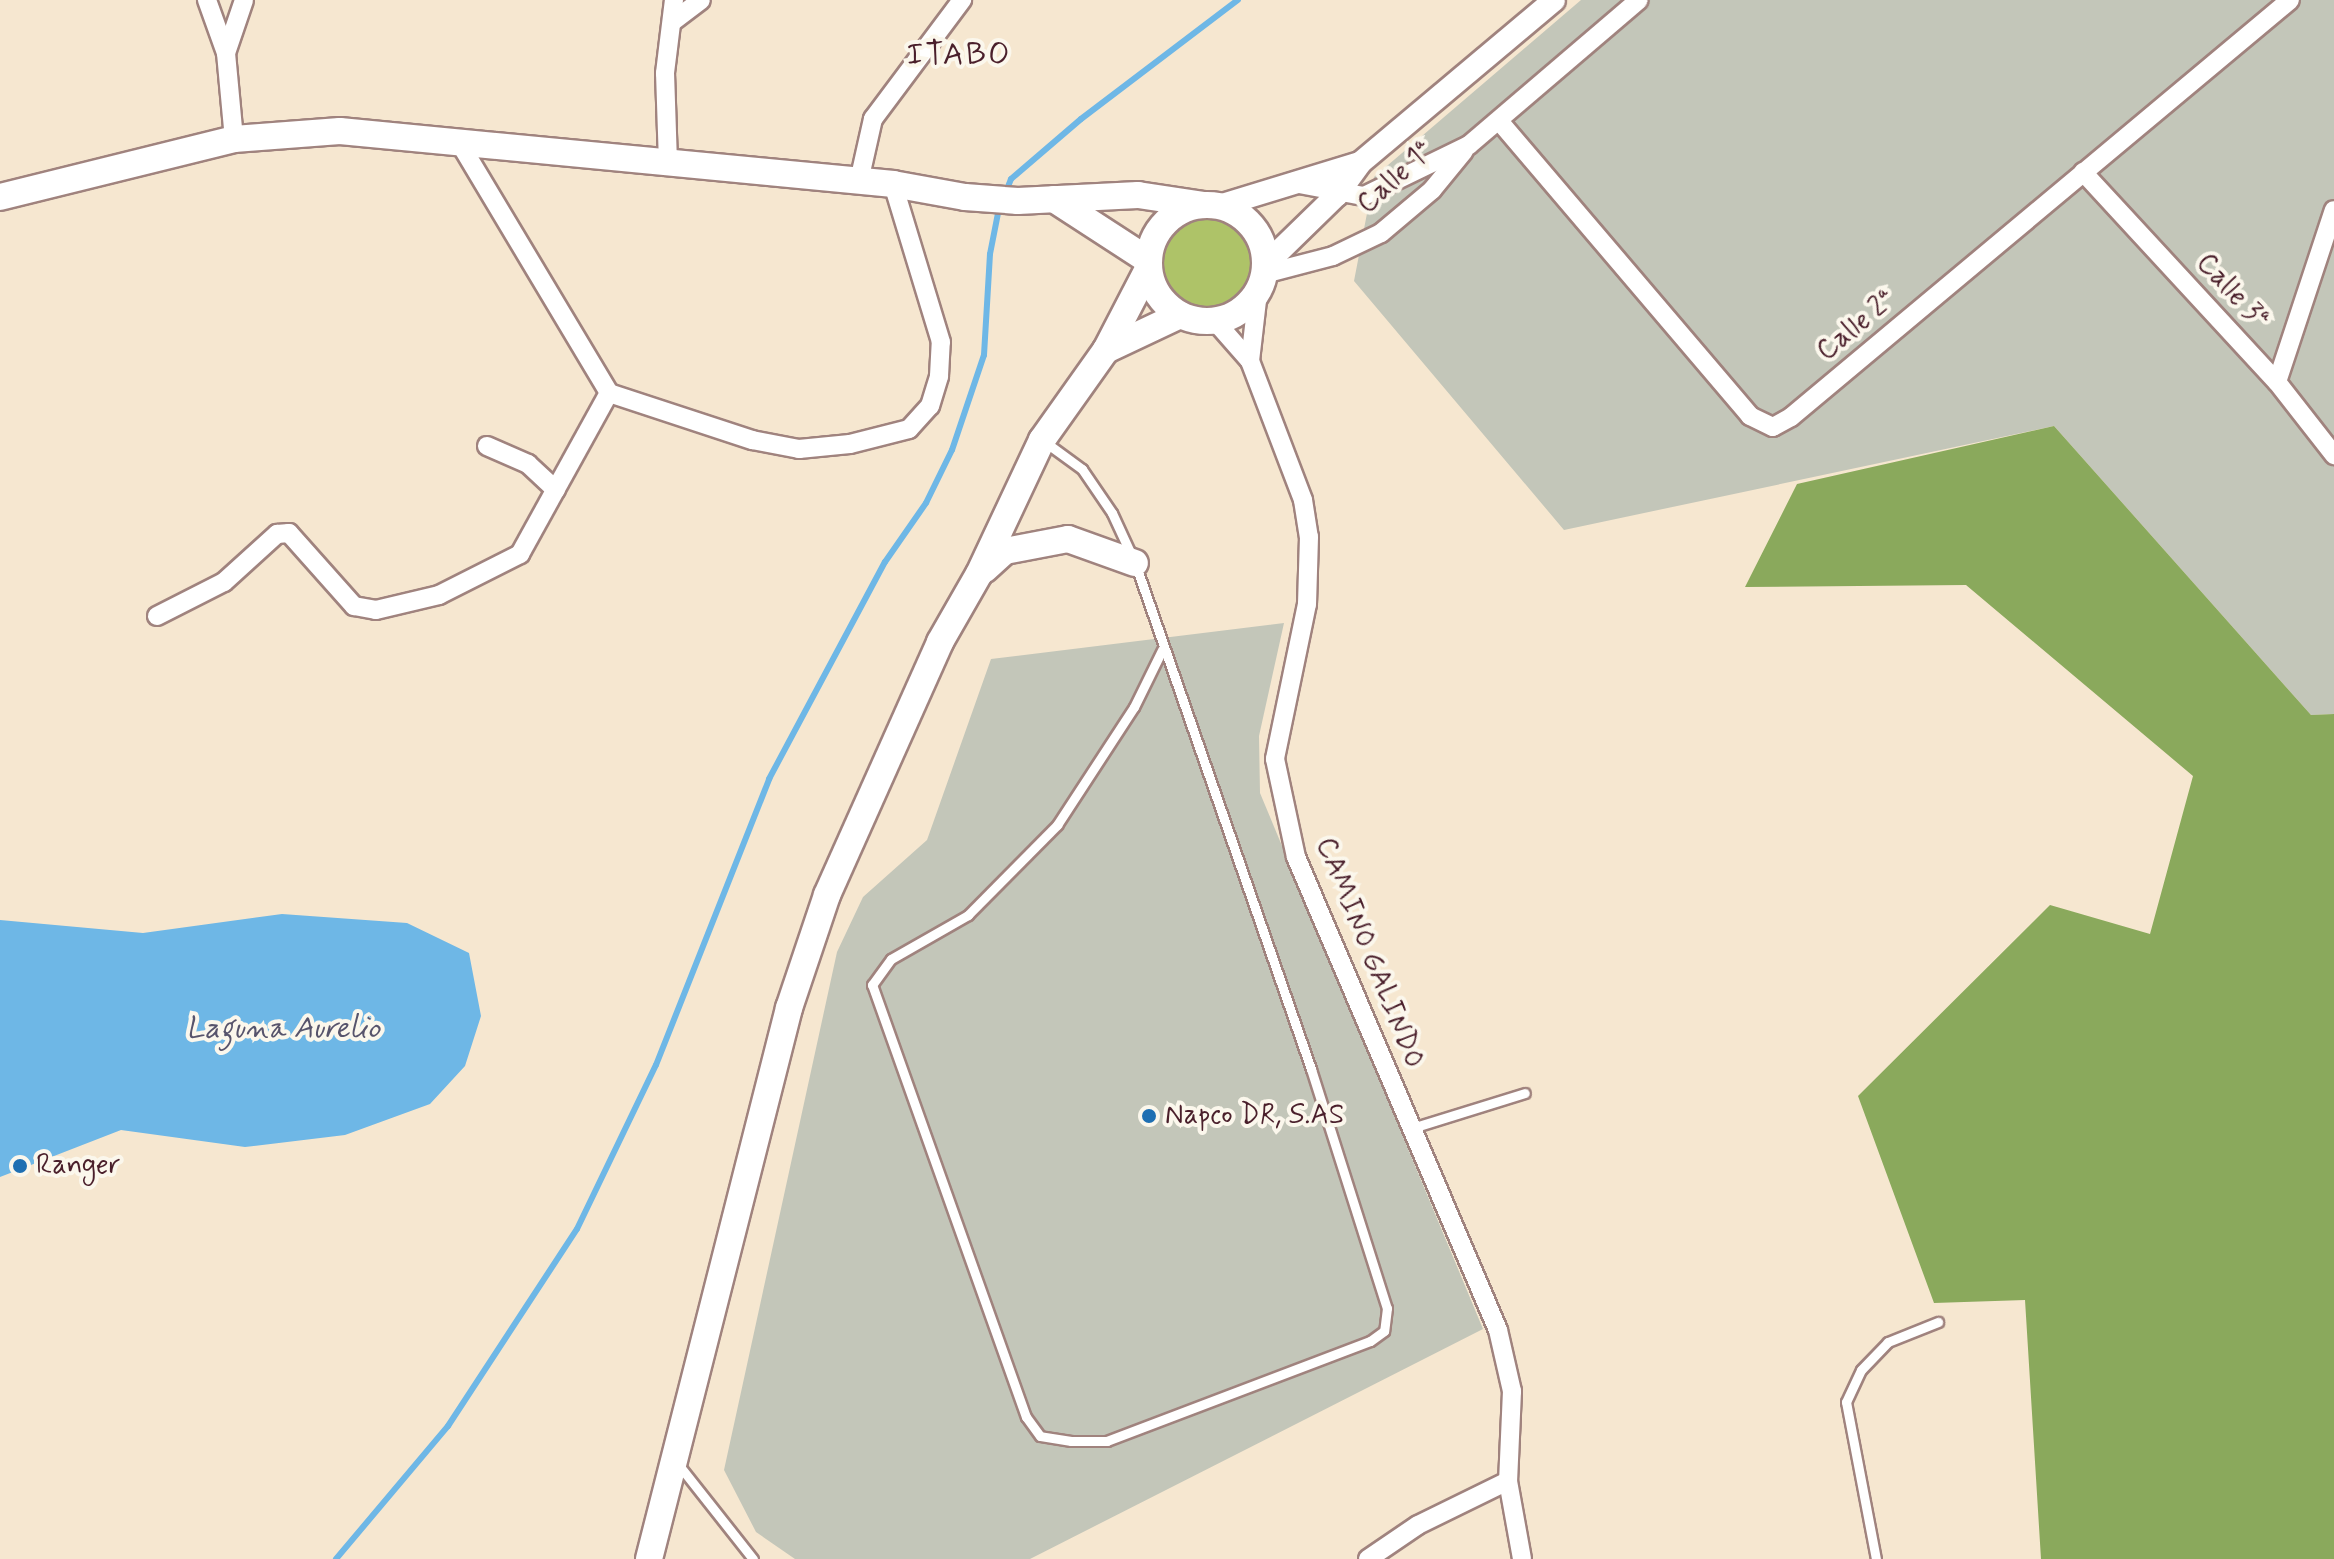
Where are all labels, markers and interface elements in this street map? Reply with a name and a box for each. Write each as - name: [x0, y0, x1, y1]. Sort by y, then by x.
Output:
- district label: ITABO: [908, 36, 1010, 74]
- street label: Calle 1ª: [1351, 134, 1441, 222]
- street label: Calle 3ª: [2188, 247, 2276, 337]
- street label: Calle 2ª: [1811, 283, 1903, 369]
- street label: CAMINO GALINDO: [1307, 833, 1431, 1073]
- water label: Laguna Aurelio: [186, 1011, 380, 1047]
- place label: Napco DR, S.AS: [1165, 1099, 1344, 1133]
- marker: Napco DR, S.AS: [1140, 1107, 1158, 1125]
- place label: Ranger: [36, 1149, 121, 1183]
- marker: Ranger: [11, 1157, 29, 1175]

